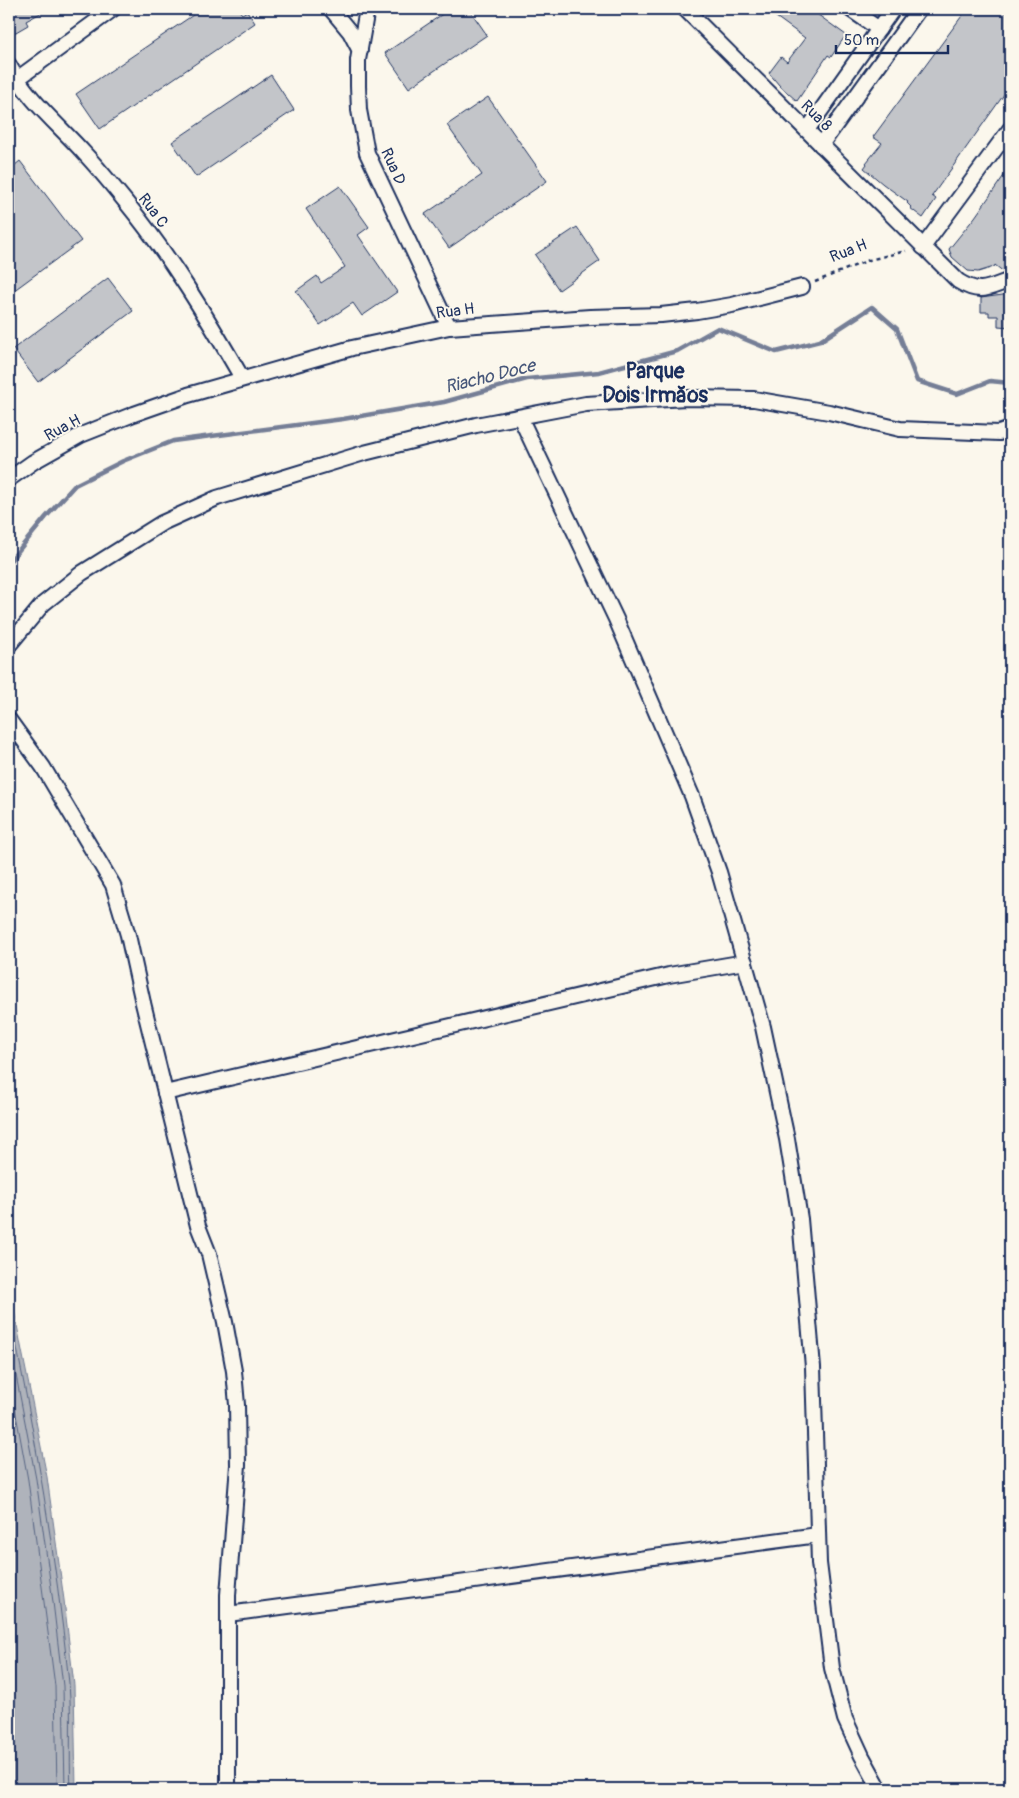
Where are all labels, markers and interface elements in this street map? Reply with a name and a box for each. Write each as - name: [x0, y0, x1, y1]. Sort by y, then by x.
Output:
- scale bar: [836, 22, 949, 54]
- text: 50 m: [844, 31, 879, 50]
- street label: Rua 8: [796, 96, 836, 136]
- street label: Rua D: [376, 145, 410, 188]
- street label: Rua C: [134, 189, 173, 232]
- street label: Rua H: [827, 235, 870, 267]
- street label: Rua H: [435, 299, 475, 323]
- water label: Riacho Doce: [443, 354, 540, 399]
- district label: Parque Dois Irmăos: [602, 358, 708, 409]
- street label: Rua H: [41, 410, 84, 446]

